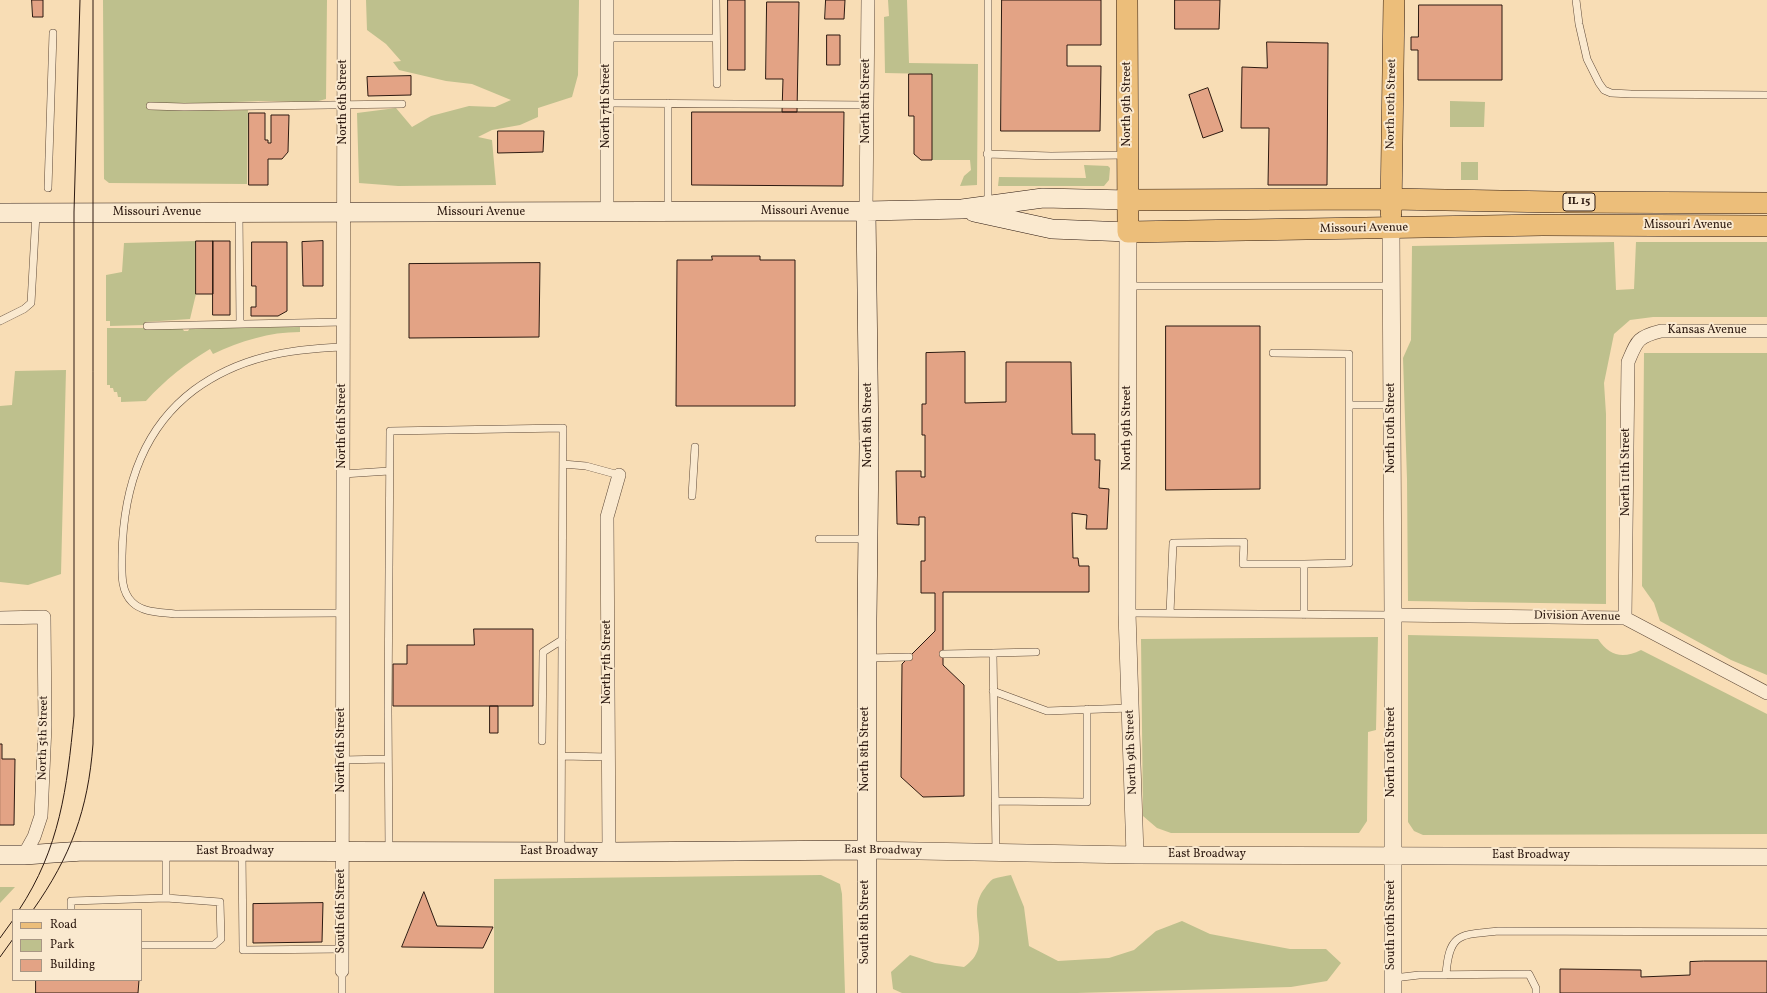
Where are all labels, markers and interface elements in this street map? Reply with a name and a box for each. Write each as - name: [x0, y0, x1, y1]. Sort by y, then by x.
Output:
- street label: North 8th Street: [860, 58, 874, 144]
- street label: North 10th Street: [1384, 58, 1400, 150]
- street label: North 6th Street: [337, 59, 351, 145]
- street label: North 9th Street: [1121, 61, 1135, 147]
- street label: North 7th Street: [600, 63, 614, 149]
- road number: IL 15: [1563, 193, 1595, 211]
- street label: Missouri Avenue: [761, 205, 849, 219]
- street label: Missouri Avenue: [113, 206, 201, 220]
- street label: Missouri Avenue: [437, 206, 525, 220]
- street label: Missouri Avenue: [1644, 219, 1732, 233]
- street label: Missouri Avenue: [1320, 221, 1408, 237]
- street label: Kansas Avenue: [1667, 324, 1747, 338]
- street label: North 8th Street: [862, 382, 876, 468]
- street label: North 10th Street: [1385, 382, 1399, 474]
- street label: North 6th Street: [336, 383, 350, 469]
- street label: North 9th Street: [1121, 385, 1135, 471]
- street label: North 11th Street: [1620, 428, 1634, 516]
- street label: Division Avenue: [1534, 609, 1620, 625]
- street label: North 7th Street: [601, 619, 615, 705]
- street label: North 5th Street: [36, 695, 52, 781]
- street label: North 8th Street: [859, 706, 873, 792]
- street label: North 10th Street: [1385, 706, 1399, 798]
- street label: North 6th Street: [335, 707, 349, 793]
- street label: North 9th Street: [1123, 709, 1141, 795]
- street label: East Broadway: [844, 843, 922, 859]
- street label: East Broadway: [196, 845, 274, 859]
- street label: East Broadway: [520, 845, 598, 859]
- street label: East Broadway: [1168, 848, 1246, 862]
- street label: East Broadway: [1492, 849, 1570, 863]
- street label: South 6th Street: [335, 869, 349, 953]
- street label: South 8th Street: [859, 880, 873, 964]
- street label: South 10th Street: [1385, 880, 1399, 970]
- legend: [12, 909, 142, 981]
- text: Road: [50, 917, 77, 933]
- text: Park: [50, 937, 75, 953]
- text: Building: [50, 957, 95, 973]

